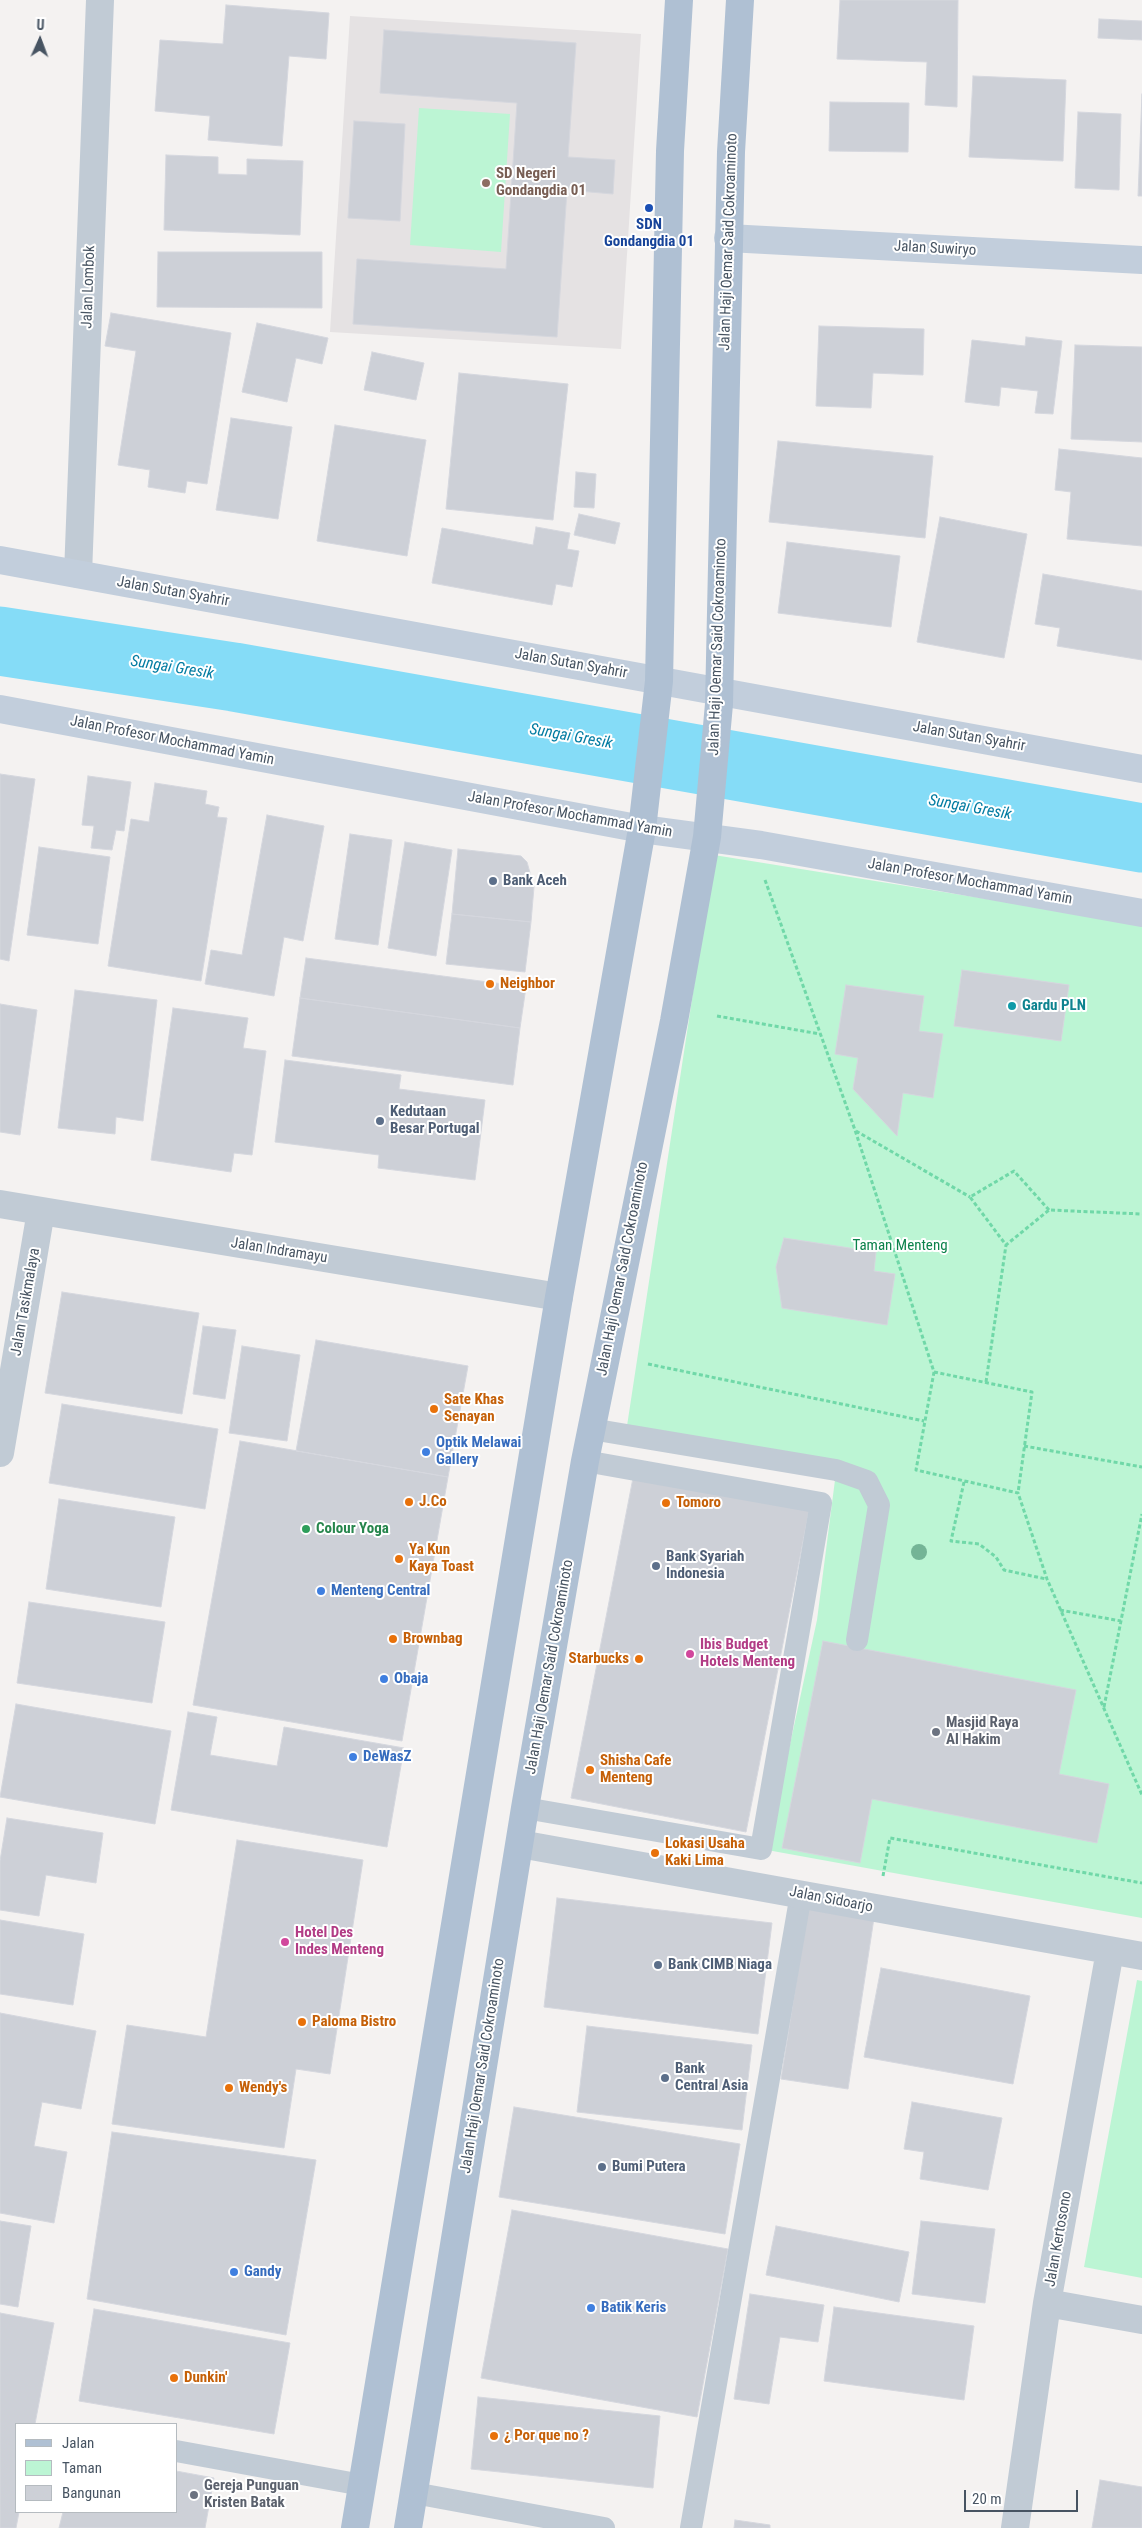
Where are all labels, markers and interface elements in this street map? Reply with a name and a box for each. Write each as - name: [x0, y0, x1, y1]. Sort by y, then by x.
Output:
- north arrow: [15, 15, 65, 65]
- text: U: [36, 17, 45, 33]
- street label: Jalan Haji Oemar Said Cokroaminoto: [716, 133, 742, 351]
- place label: SD Negeri Gondangdia 01: [496, 165, 586, 200]
- marker: SD Negeri Gondangdia 01: [480, 177, 492, 189]
- marker: SDN Gondangdia 01: [643, 202, 655, 214]
- place label: SDN Gondangdia 01: [604, 216, 694, 251]
- street label: Jalan Suwiryo: [893, 238, 977, 260]
- street label: Jalan Lombok: [79, 245, 99, 329]
- street label: Jalan Haji Oemar Said Cokroaminoto: [705, 538, 731, 756]
- street label: Jalan Sutan Syahrir: [115, 573, 231, 611]
- street label: Jalan Sutan Syahrir: [513, 645, 629, 683]
- water label: Sungai Gresik: [129, 652, 215, 684]
- street label: Jalan Profesor Mochammad Yamin: [68, 712, 276, 770]
- street label: Jalan Sutan Syahrir: [911, 718, 1027, 756]
- water label: Sungai Gresik: [528, 720, 614, 754]
- street label: Jalan Profesor Mochammad Yamin: [466, 788, 674, 842]
- water label: Sungai Gresik: [927, 791, 1013, 825]
- street label: Jalan Profesor Mochammad Yamin: [866, 855, 1074, 909]
- place label: Bank Aceh: [503, 872, 567, 890]
- marker: Bank Aceh: [487, 875, 499, 887]
- place label: Neighbor: [500, 975, 555, 993]
- marker: Neighbor: [484, 978, 496, 990]
- place label: Gardu PLN: [1022, 997, 1086, 1015]
- marker: Gardu PLN: [1006, 1000, 1018, 1012]
- place label: Kedutaan Besar Portugal: [390, 1103, 479, 1138]
- marker: Kedutaan Besar Portugal: [374, 1115, 386, 1127]
- street label: Jalan Haji Oemar Said Cokroaminoto: [593, 1160, 653, 1378]
- street label: Jalan Indramayu: [229, 1234, 329, 1268]
- park label: Taman Menteng: [852, 1237, 948, 1255]
- street label: Jalan Tasikmalaya: [8, 1247, 44, 1357]
- place label: Sate Khas Senayan: [444, 1391, 504, 1426]
- marker: Sate Khas Senayan: [428, 1403, 440, 1415]
- place label: Optik Melawai Gallery: [436, 1434, 521, 1469]
- marker: Optik Melawai Gallery: [420, 1446, 432, 1458]
- place label: J.Co: [419, 1493, 447, 1511]
- place label: Tomoro: [676, 1494, 721, 1512]
- marker: J.Co: [403, 1496, 415, 1508]
- marker: Tomoro: [660, 1497, 672, 1509]
- place label: Colour Yoga: [316, 1520, 389, 1538]
- marker: Colour Yoga: [300, 1523, 312, 1535]
- place label: Ya Kun Kaya Toast: [409, 1541, 474, 1576]
- place label: Bank Syariah Indonesia: [666, 1548, 744, 1583]
- marker: Ya Kun Kaya Toast: [393, 1553, 405, 1565]
- street label: Jalan Haji Oemar Said Cokroaminoto: [522, 1558, 578, 1776]
- marker: Bank Syariah Indonesia: [650, 1560, 662, 1572]
- place label: Menteng Central: [331, 1582, 430, 1600]
- marker: Menteng Central: [315, 1585, 327, 1597]
- place label: Brownbag: [403, 1630, 463, 1648]
- marker: Brownbag: [387, 1633, 399, 1645]
- place label: Ibis Budget Hotels Menteng: [700, 1636, 795, 1671]
- marker: Ibis Budget Hotels Menteng: [684, 1648, 696, 1660]
- place label: Starbucks: [569, 1650, 629, 1668]
- marker: Starbucks: [633, 1653, 645, 1665]
- place label: Obaja: [394, 1670, 428, 1688]
- marker: Obaja: [378, 1673, 390, 1685]
- place label: Masjid Raya Al Hakim: [946, 1714, 1018, 1749]
- marker: Masjid Raya Al Hakim: [930, 1726, 942, 1738]
- place label: DeWasZ: [363, 1748, 411, 1766]
- marker: DeWasZ: [347, 1751, 359, 1763]
- place label: Shisha Cafe Menteng: [600, 1752, 672, 1787]
- marker: Shisha Cafe Menteng: [584, 1764, 596, 1776]
- place label: Lokasi Usaha Kaki Lima: [665, 1835, 745, 1870]
- marker: Lokasi Usaha Kaki Lima: [649, 1847, 661, 1859]
- street label: Jalan Sidoarjo: [788, 1883, 874, 1917]
- place label: Hotel Des Indes Menteng: [295, 1924, 384, 1959]
- marker: Hotel Des Indes Menteng: [279, 1936, 291, 1948]
- place label: Bank CIMB Niaga: [668, 1956, 772, 1974]
- street label: Jalan Haji Oemar Said Cokroaminoto: [457, 1957, 509, 2175]
- marker: Bank CIMB Niaga: [652, 1959, 664, 1971]
- place label: Paloma Bistro: [312, 2013, 396, 2031]
- marker: Paloma Bistro: [296, 2016, 308, 2028]
- place label: Bank Central Asia: [675, 2060, 748, 2095]
- marker: Bank Central Asia: [659, 2072, 671, 2084]
- place label: Wendy's: [239, 2079, 287, 2097]
- marker: Wendy's: [223, 2082, 235, 2094]
- place label: Bumi Putera: [612, 2158, 686, 2176]
- marker: Bumi Putera: [596, 2161, 608, 2173]
- street label: Jalan Kertosono: [1042, 2190, 1076, 2288]
- place label: Gandy: [244, 2263, 281, 2281]
- marker: Gandy: [228, 2266, 240, 2278]
- place label: Batik Keris: [601, 2299, 666, 2317]
- marker: Batik Keris: [585, 2302, 597, 2314]
- place label: Dunkin': [184, 2369, 227, 2387]
- marker: Dunkin': [168, 2372, 180, 2384]
- legend: [15, 2423, 178, 2513]
- place label: ¿ Por que no ?: [504, 2427, 589, 2445]
- marker: ¿ Por que no ?: [488, 2430, 500, 2442]
- text: Jalan: [62, 2434, 94, 2452]
- text: Taman: [62, 2459, 102, 2477]
- place label: Gereja Punguan Kristen Batak: [204, 2477, 299, 2512]
- scale bar: [967, 2480, 1081, 2512]
- text: Bangunan: [62, 2484, 121, 2502]
- marker: Gereja Punguan Kristen Batak: [188, 2489, 200, 2501]
- text: 20 m: [972, 2490, 1002, 2508]

